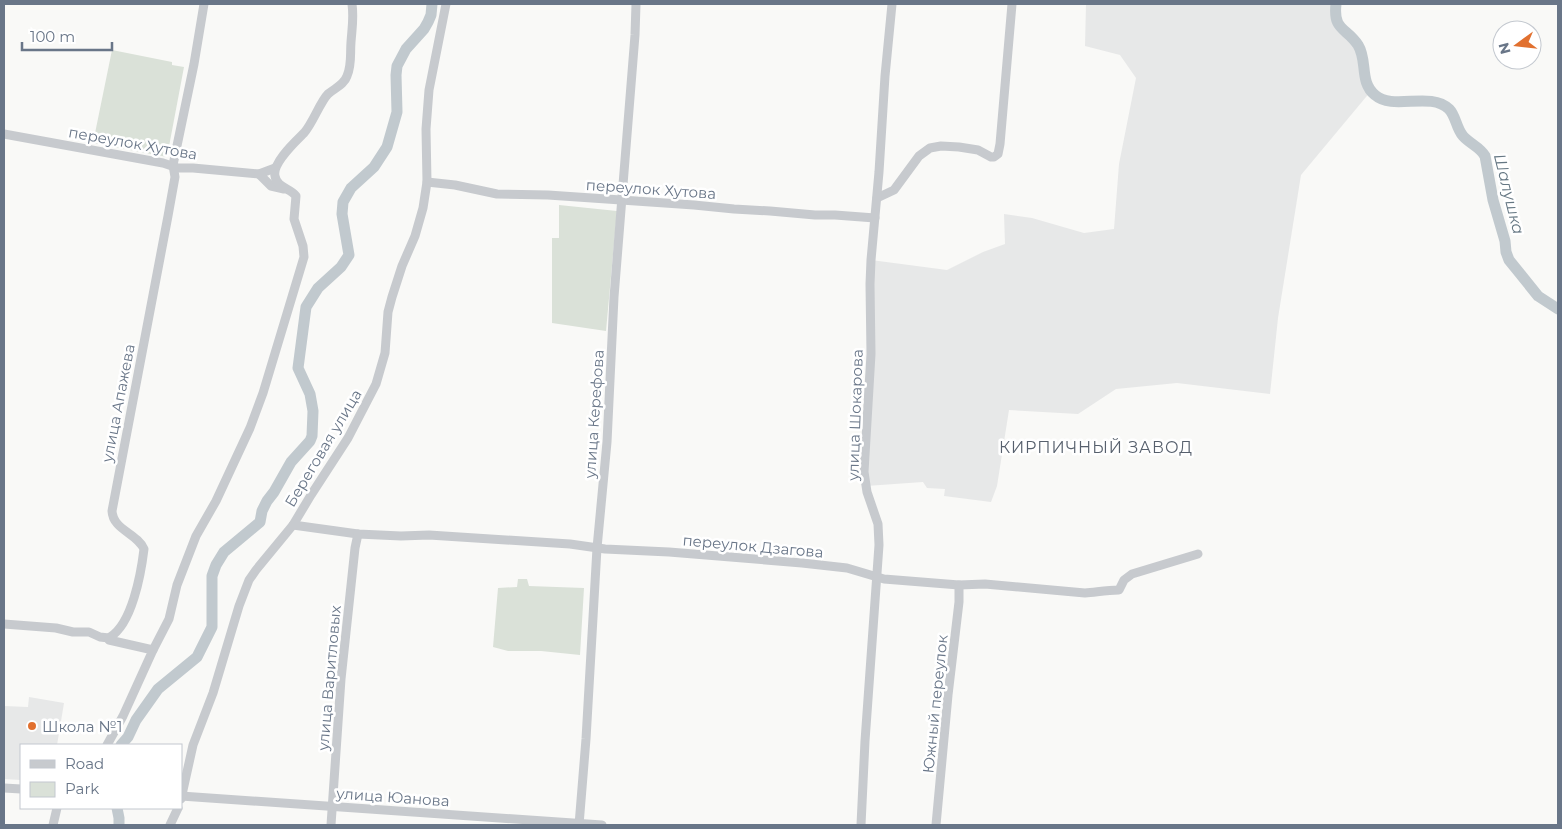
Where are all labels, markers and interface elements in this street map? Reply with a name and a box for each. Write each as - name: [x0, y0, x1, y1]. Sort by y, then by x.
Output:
- scale bar: [22, 20, 112, 52]
- north arrow: [1492, 20, 1542, 70]
- text: 100 m: [30, 27, 75, 46]
- text: N: [1494, 41, 1515, 56]
- street label: переулок Хутова: [67, 122, 199, 164]
- water label: Шалушка: [1490, 152, 1528, 236]
- street label: переулок Хутова: [585, 175, 717, 203]
- street label: улица Апажева: [97, 342, 139, 465]
- street label: улица Керефова: [580, 349, 608, 480]
- street label: улица Шокарова: [843, 349, 867, 482]
- street label: Береговая улица: [280, 386, 366, 510]
- district label: КИРПИЧНЫЙ ЗАВОД: [999, 438, 1193, 457]
- street label: переулок Дзагова: [682, 530, 824, 562]
- street label: улица Варитловых: [313, 604, 345, 752]
- street label: Южный переулок: [918, 633, 952, 774]
- place label: Школа №1: [42, 717, 122, 736]
- marker: Школа №1: [26, 720, 38, 732]
- legend: [20, 744, 182, 809]
- text: Road: [65, 754, 104, 773]
- text: Park: [65, 779, 99, 798]
- street label: улица Юанова: [335, 783, 450, 810]

